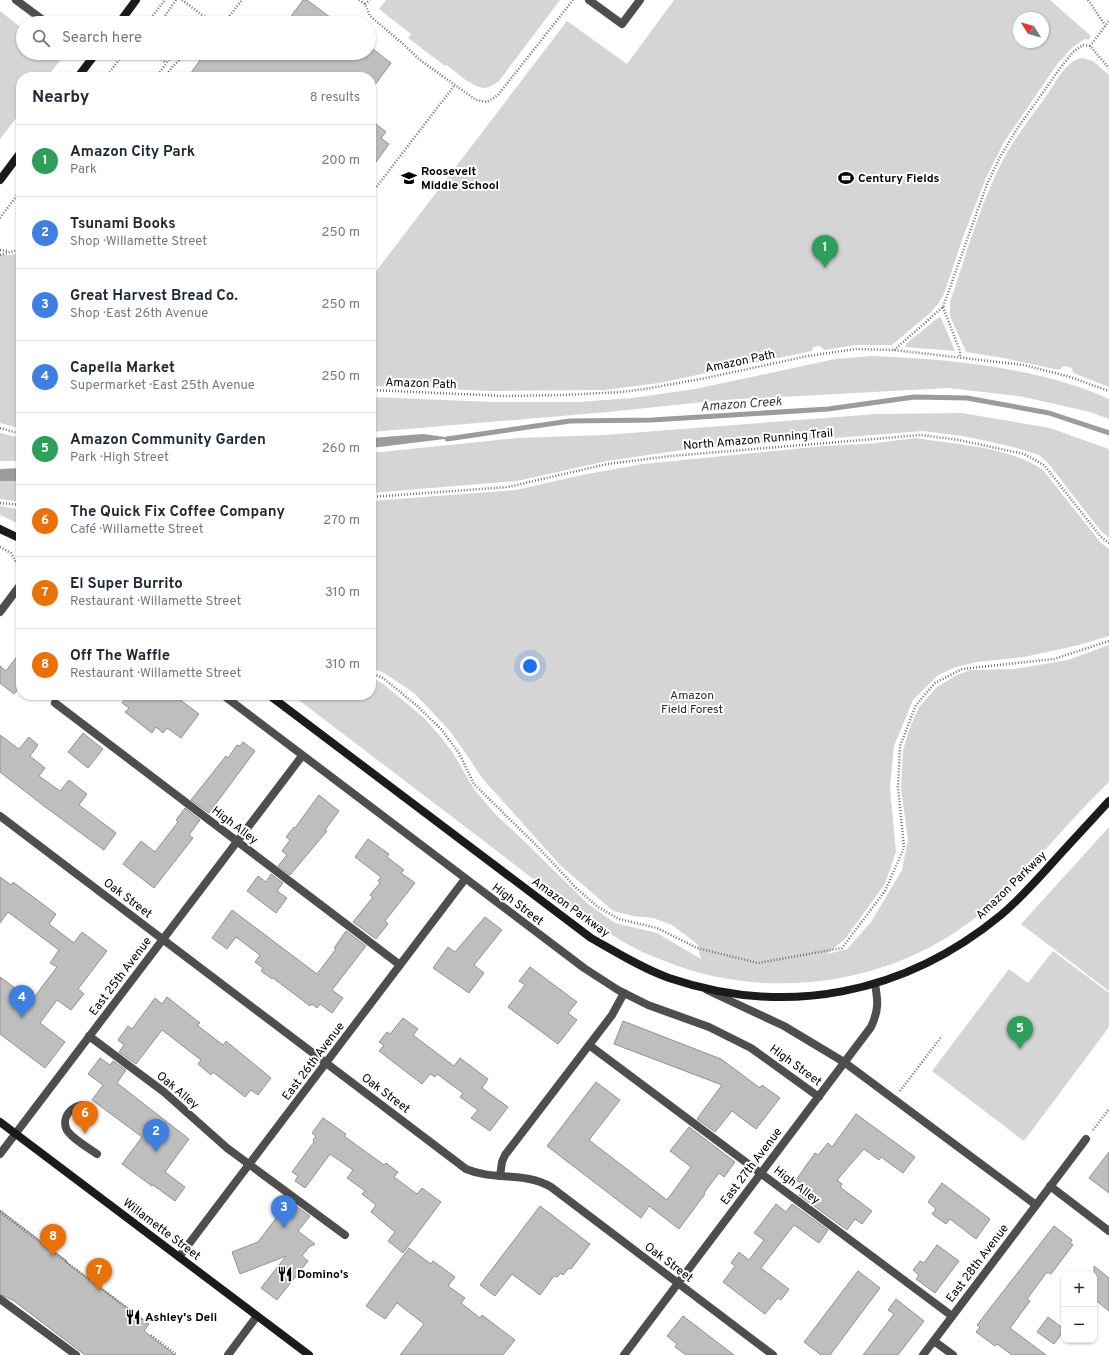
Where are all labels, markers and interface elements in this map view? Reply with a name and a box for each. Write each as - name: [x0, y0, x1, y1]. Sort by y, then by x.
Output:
- north arrow: [1013, 12, 1049, 48]
- search box: [16, 16, 376, 60]
- icon: search: [30, 27, 52, 49]
- text: Search here: [62, 29, 142, 48]
- text: Nearby: [32, 87, 89, 109]
- text: 8 results: [310, 90, 360, 106]
- text: Amazon City Park: [70, 143, 195, 162]
- text: 1: [42, 153, 48, 169]
- text: 200 m: [321, 153, 360, 169]
- text: Park: [70, 162, 97, 178]
- place label: Roosevelt Middle School: [421, 164, 499, 194]
- school or university icon: Roosevelt Middle School: [400, 169, 418, 187]
- sports icon: Century Fields: [837, 169, 855, 187]
- place label: Century Fields: [858, 171, 940, 187]
- text: Tsunami Books: [70, 215, 176, 234]
- text: 2: [41, 225, 49, 241]
- text: 250 m: [322, 225, 360, 241]
- text: Shop · Willamette Street: [70, 234, 207, 250]
- pin: 1: [812, 235, 838, 268]
- text: Great Harvest Bread Co.: [70, 287, 238, 306]
- text: 3: [41, 297, 49, 313]
- text: 250 m: [322, 297, 360, 313]
- text: Shop · East 26th Avenue: [70, 306, 208, 322]
- street label: Amazon Path: [704, 347, 777, 377]
- text: Capella Market: [70, 359, 175, 378]
- text: 4: [41, 369, 49, 385]
- text: 250 m: [322, 369, 360, 385]
- street label: Amazon Path: [385, 375, 457, 393]
- text: Supermarket · East 25th Avenue: [70, 378, 255, 394]
- water label: Amazon Creek: [700, 394, 783, 416]
- street label: North Amazon Running Trail: [682, 425, 834, 455]
- text: Amazon Community Garden: [70, 431, 266, 450]
- text: 5: [41, 441, 49, 457]
- text: 260 m: [322, 441, 360, 457]
- text: Park · High Street: [70, 450, 169, 466]
- text: The Quick Fix Coffee Company: [70, 503, 285, 522]
- text: 6: [41, 513, 49, 529]
- text: 270 m: [323, 513, 360, 529]
- text: Café · Willamette Street: [70, 522, 204, 538]
- text: El Super Burrito: [70, 575, 183, 594]
- text: 7: [42, 585, 48, 601]
- text: 310 m: [325, 585, 360, 601]
- text: Restaurant · Willamette Street: [70, 594, 241, 610]
- text: Off The Waffle: [70, 647, 170, 666]
- your location: [520, 656, 540, 676]
- text: 8: [41, 657, 49, 673]
- text: 310 m: [325, 657, 360, 673]
- text: Restaurant · Willamette Street: [70, 666, 241, 682]
- park label: Amazon Field Forest: [661, 688, 723, 718]
- street label: High Alley: [208, 803, 261, 849]
- street label: Amazon Parkway: [973, 848, 1051, 924]
- street label: Amazon Parkway: [528, 874, 613, 941]
- street label: Oak Street: [100, 875, 155, 922]
- street label: High Street: [488, 880, 547, 929]
- street label: East 25th Avenue: [86, 934, 156, 1019]
- pin: 4: [9, 985, 35, 1018]
- pin: 5: [1007, 1016, 1033, 1049]
- street label: East 26th Avenue: [279, 1019, 349, 1104]
- street label: High Street: [766, 1041, 825, 1090]
- street label: Oak Alley: [153, 1068, 202, 1113]
- street label: Oak Street: [358, 1070, 413, 1117]
- pin: 6: [72, 1101, 98, 1134]
- pin: 2: [143, 1119, 169, 1152]
- street label: East 27th Avenue: [717, 1125, 786, 1209]
- street label: High Alley: [770, 1163, 823, 1209]
- street label: Willamette Street: [119, 1195, 204, 1264]
- pin: 3: [271, 1195, 297, 1228]
- street label: East 28th Avenue: [943, 1221, 1013, 1306]
- pin: 8: [40, 1224, 66, 1257]
- street label: Oak Street: [641, 1239, 696, 1286]
- pin: 7: [86, 1258, 112, 1291]
- restaurant icon: Domino's: [276, 1265, 294, 1283]
- place label: Domino's: [297, 1267, 349, 1283]
- map controls: [1061, 1271, 1097, 1343]
- button: +: [1061, 1271, 1097, 1307]
- button: −: [1061, 1307, 1097, 1343]
- restaurant icon: Ashley's Deli: [124, 1308, 142, 1326]
- place label: Ashley's Deli: [145, 1310, 217, 1326]

